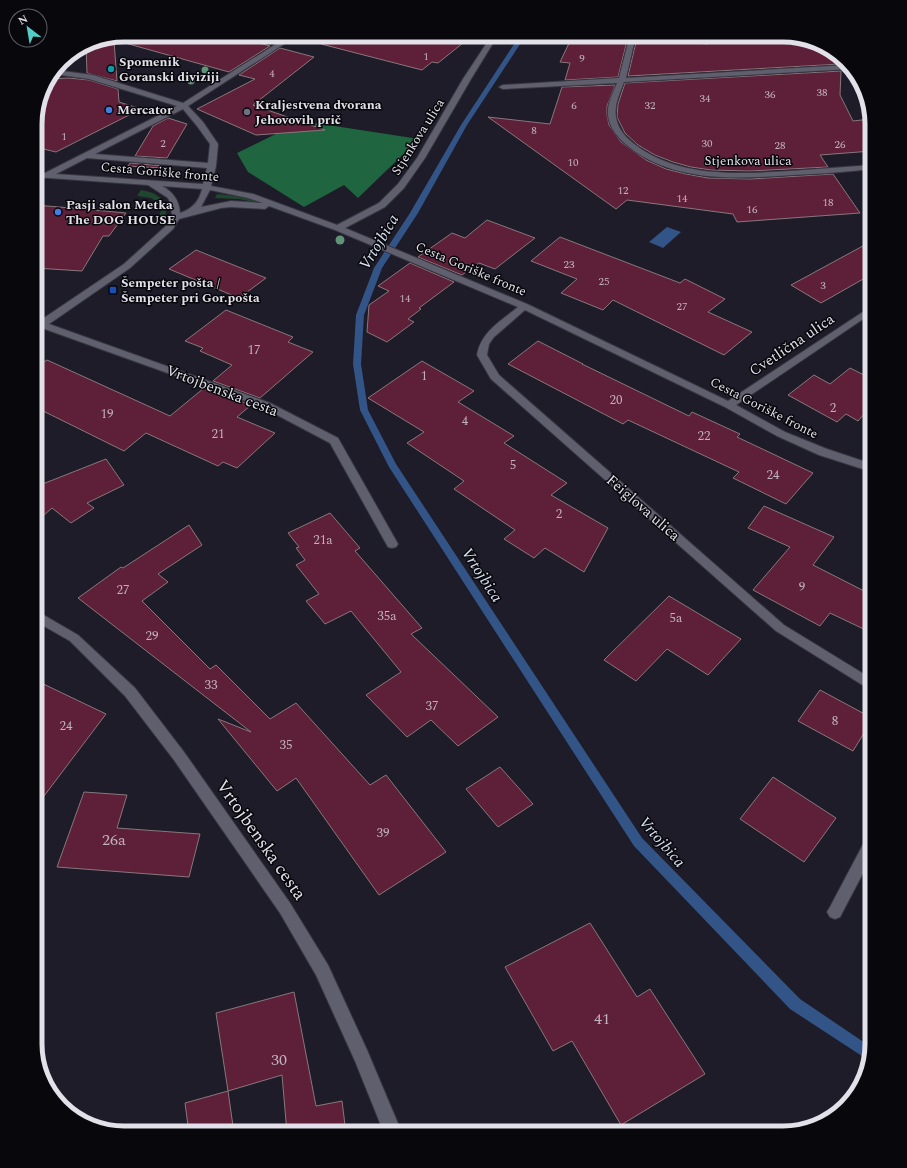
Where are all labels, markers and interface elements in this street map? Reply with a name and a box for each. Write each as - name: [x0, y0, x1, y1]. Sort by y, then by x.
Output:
- north arrow: [8, 8, 48, 48]
- text: N: [15, 10, 31, 29]
- house number: 1: [423, 48, 429, 65]
- house number: 9: [579, 50, 585, 67]
- place label: Spomenik Goranski diviziji: [119, 52, 219, 87]
- marker: Spomenik Goranski diviziji: [106, 64, 116, 74]
- house number: 4: [269, 65, 275, 82]
- house number: 38: [817, 84, 828, 101]
- house number: 36: [765, 86, 776, 103]
- house number: 34: [700, 90, 711, 107]
- street label: Stjenkova ulica: [386, 94, 450, 179]
- place label: Kraljestvena dvorana Jehovovih prič: [255, 95, 382, 130]
- house number: 6: [571, 97, 577, 114]
- house number: 32: [645, 97, 656, 114]
- place label: Mercator: [117, 100, 173, 120]
- marker: Mercator: [104, 105, 114, 115]
- marker: Kraljestvena dvorana Jehovovih prič: [242, 107, 252, 117]
- house number: 8: [531, 122, 537, 139]
- house number: 1: [61, 128, 67, 145]
- house number: 2: [160, 135, 166, 152]
- house number: 30: [702, 135, 713, 152]
- house number: 26: [835, 136, 846, 153]
- house number: 28: [775, 137, 786, 154]
- street label: Stjenkova ulica: [704, 151, 792, 171]
- house number: 10: [568, 154, 579, 171]
- street label: Cesta Goriške fronte: [100, 157, 220, 187]
- house number: 12: [618, 182, 629, 199]
- house number: 14: [677, 190, 688, 207]
- house number: 18: [823, 194, 834, 211]
- place label: Pasji salon Metka The DOG HOUSE: [66, 195, 176, 230]
- house number: 16: [747, 201, 758, 218]
- marker: Pasji salon Metka The DOG HOUSE: [53, 207, 63, 217]
- water label: Vrtojbica: [353, 210, 405, 274]
- street label: Cesta Goriške fronte: [412, 237, 530, 301]
- house number: 23: [564, 256, 575, 273]
- place label: Šempeter pošta / Šempeter pri Gor.pošta: [121, 273, 260, 308]
- house number: 25: [599, 273, 610, 290]
- house number: 3: [820, 277, 826, 294]
- marker: Šempeter pošta / Šempeter pri Gor.pošta: [108, 285, 118, 295]
- house number: 14: [400, 290, 411, 307]
- house number: 27: [677, 298, 688, 315]
- street label: Cvetlična ulica: [745, 307, 840, 382]
- house number: 17: [248, 340, 261, 360]
- street label: Vrtojbenska cesta: [163, 359, 282, 423]
- house number: 1: [421, 366, 427, 386]
- street label: Cesta Goriške fronte: [706, 372, 822, 444]
- house number: 20: [610, 390, 623, 410]
- house number: 2: [830, 398, 836, 418]
- house number: 19: [101, 404, 114, 424]
- house number: 4: [462, 411, 469, 431]
- house number: 21: [212, 424, 225, 444]
- house number: 22: [698, 426, 711, 446]
- house number: 5: [510, 455, 516, 475]
- house number: 24: [767, 465, 780, 485]
- street label: Feiglova ulica: [601, 469, 686, 547]
- house number: 2: [556, 504, 562, 524]
- house number: 21a: [313, 530, 333, 550]
- water label: Vrtojbica: [455, 543, 509, 607]
- house number: 9: [799, 577, 806, 597]
- house number: 27: [117, 580, 130, 600]
- house number: 35a: [377, 606, 397, 626]
- house number: 5a: [670, 608, 683, 628]
- house number: 29: [146, 626, 159, 646]
- house number: 33: [205, 675, 218, 695]
- house number: 37: [426, 696, 439, 716]
- house number: 8: [832, 711, 838, 731]
- house number: 24: [60, 716, 73, 736]
- house number: 35: [280, 735, 293, 755]
- street label: Vrtojbenska cesta: [209, 774, 313, 906]
- water label: Vrtojbica: [633, 811, 691, 873]
- house number: 39: [377, 823, 390, 843]
- house number: 26a: [102, 828, 126, 852]
- house number: 41: [594, 1007, 610, 1031]
- house number: 30: [271, 1048, 287, 1072]

